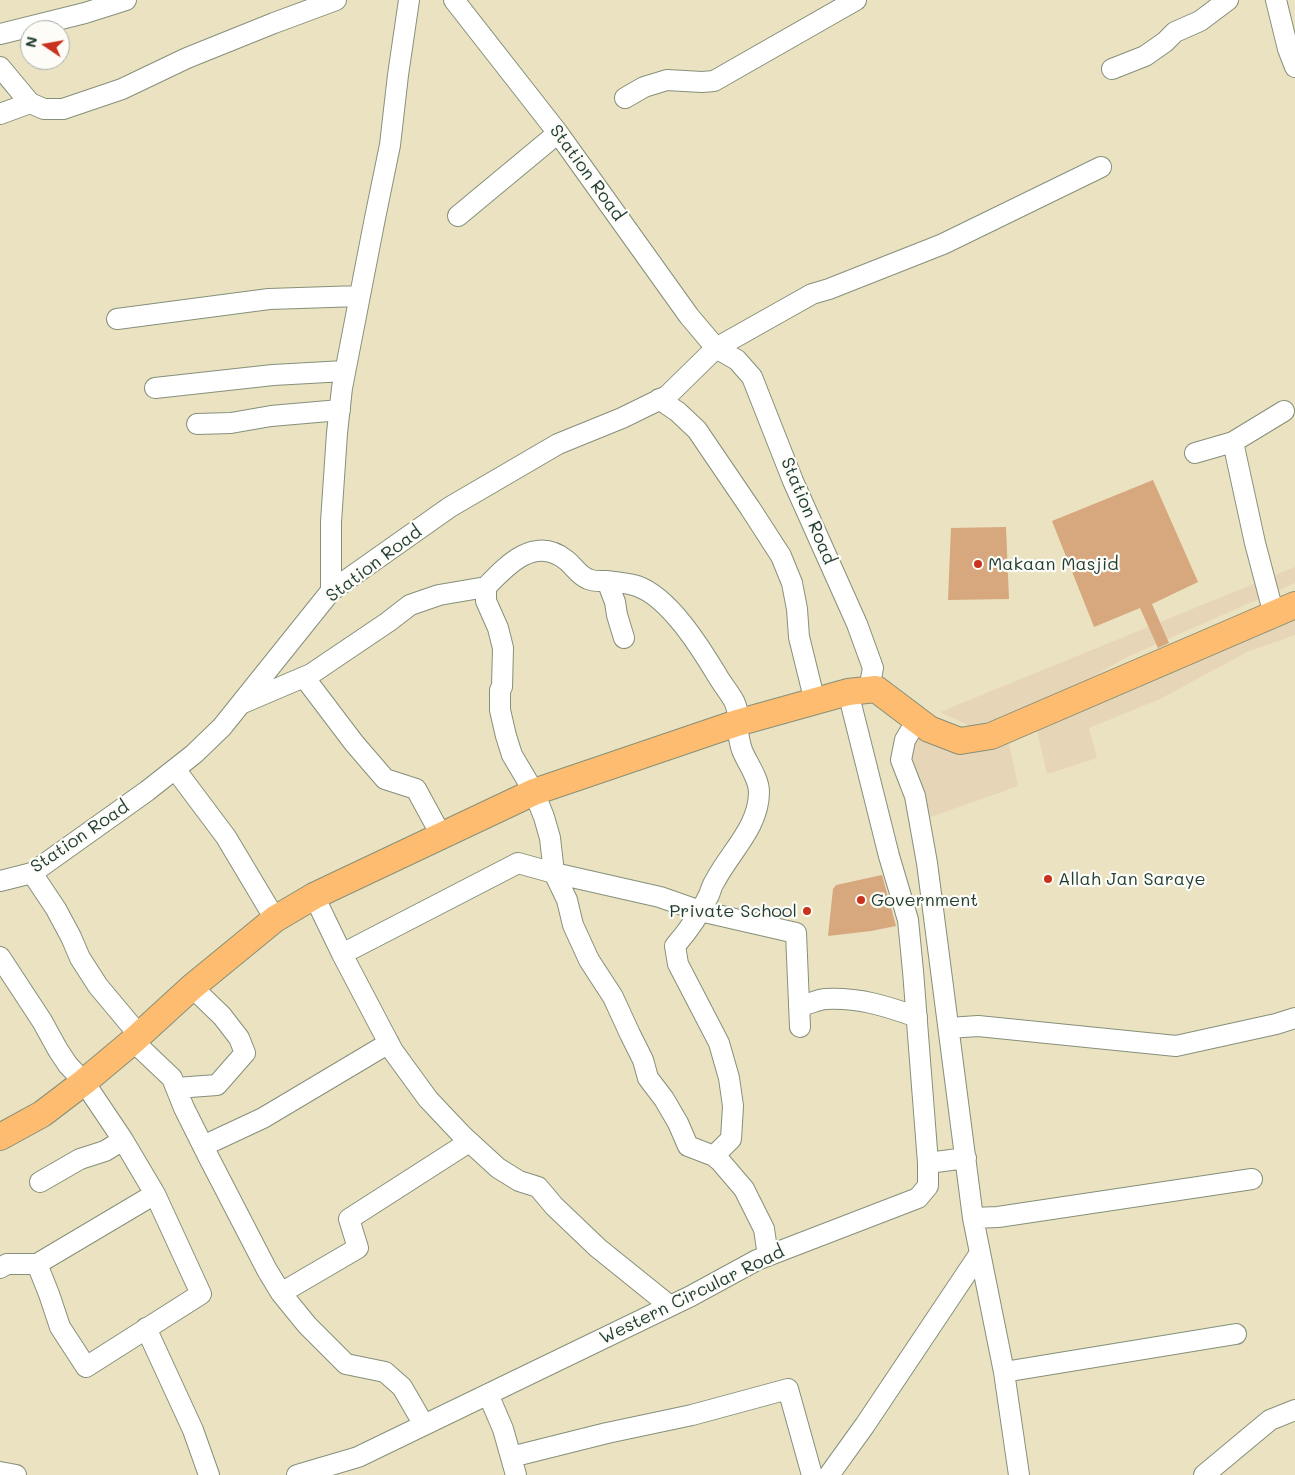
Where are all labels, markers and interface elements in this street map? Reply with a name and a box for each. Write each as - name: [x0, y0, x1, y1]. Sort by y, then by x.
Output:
- north arrow: [20, 20, 70, 70]
- text: N: [20, 35, 41, 49]
- street label: Station Road: [545, 121, 629, 225]
- street label: Station Road: [776, 454, 840, 568]
- street label: Station Road: [322, 521, 426, 607]
- place label: Makaan Masjid: [988, 553, 1119, 575]
- marker: Makaan Masjid: [972, 558, 984, 570]
- street label: Station Road: [27, 796, 133, 878]
- place label: Allah Jan Saraye: [1058, 868, 1206, 890]
- marker: Allah Jan Saraye: [1042, 873, 1054, 885]
- place label: Government: [871, 889, 978, 911]
- marker: Government: [855, 894, 867, 906]
- place label: Private School: [669, 900, 797, 922]
- marker: Private School: [801, 905, 813, 917]
- street label: Western Circular Road: [596, 1241, 788, 1349]

